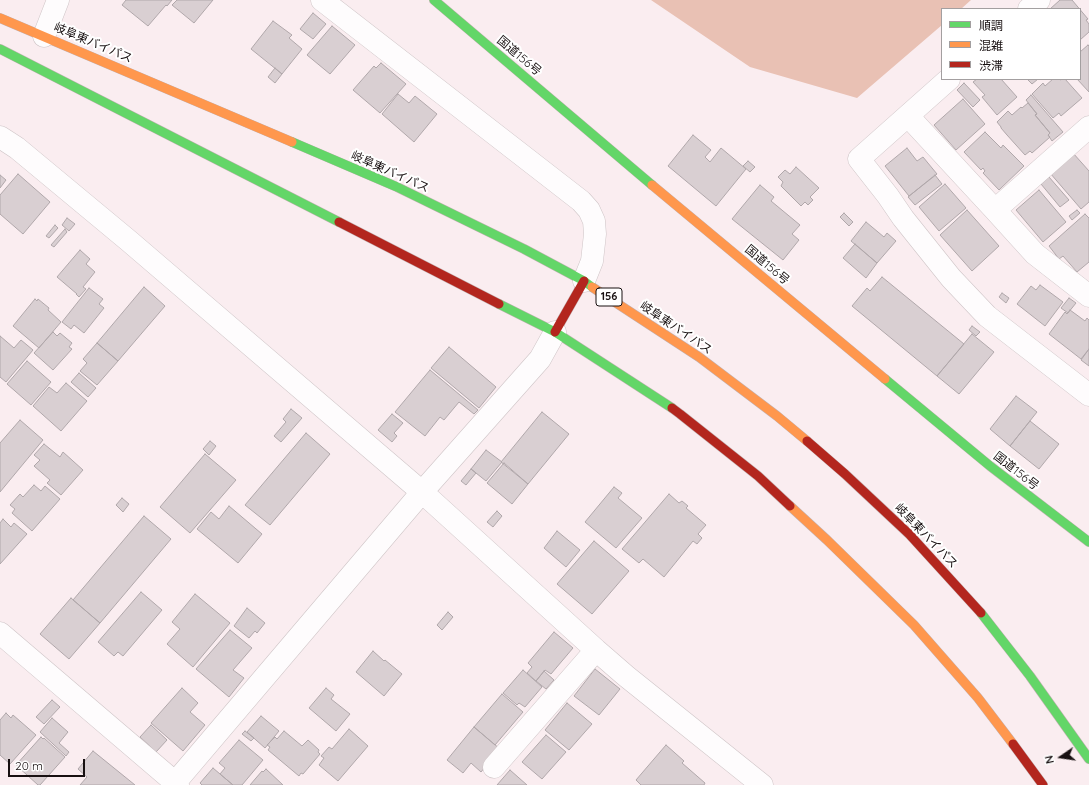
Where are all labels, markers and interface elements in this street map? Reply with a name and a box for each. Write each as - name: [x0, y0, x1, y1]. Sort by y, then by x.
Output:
- legend: [941, 8, 1081, 80]
- text: 順調: [979, 18, 1003, 33]
- street label: 岐阜東バイパス: [52, 20, 134, 66]
- street label: 国道156号: [494, 33, 544, 79]
- text: 混雑: [979, 38, 1003, 53]
- text: 渋滞: [979, 58, 1003, 73]
- street label: 岐阜東バイパス: [349, 148, 431, 196]
- street label: 国道156号: [742, 242, 792, 288]
- road number: 156: [596, 288, 622, 306]
- street label: 岐阜東バイパス: [637, 299, 715, 357]
- street label: 国道156号: [991, 449, 1041, 493]
- street label: 岐阜東バイパス: [892, 501, 960, 571]
- north arrow: [1041, 737, 1081, 777]
- scale bar: [10, 751, 87, 777]
- text: N: [1042, 754, 1057, 765]
- text: 20 m: [15, 758, 43, 773]

